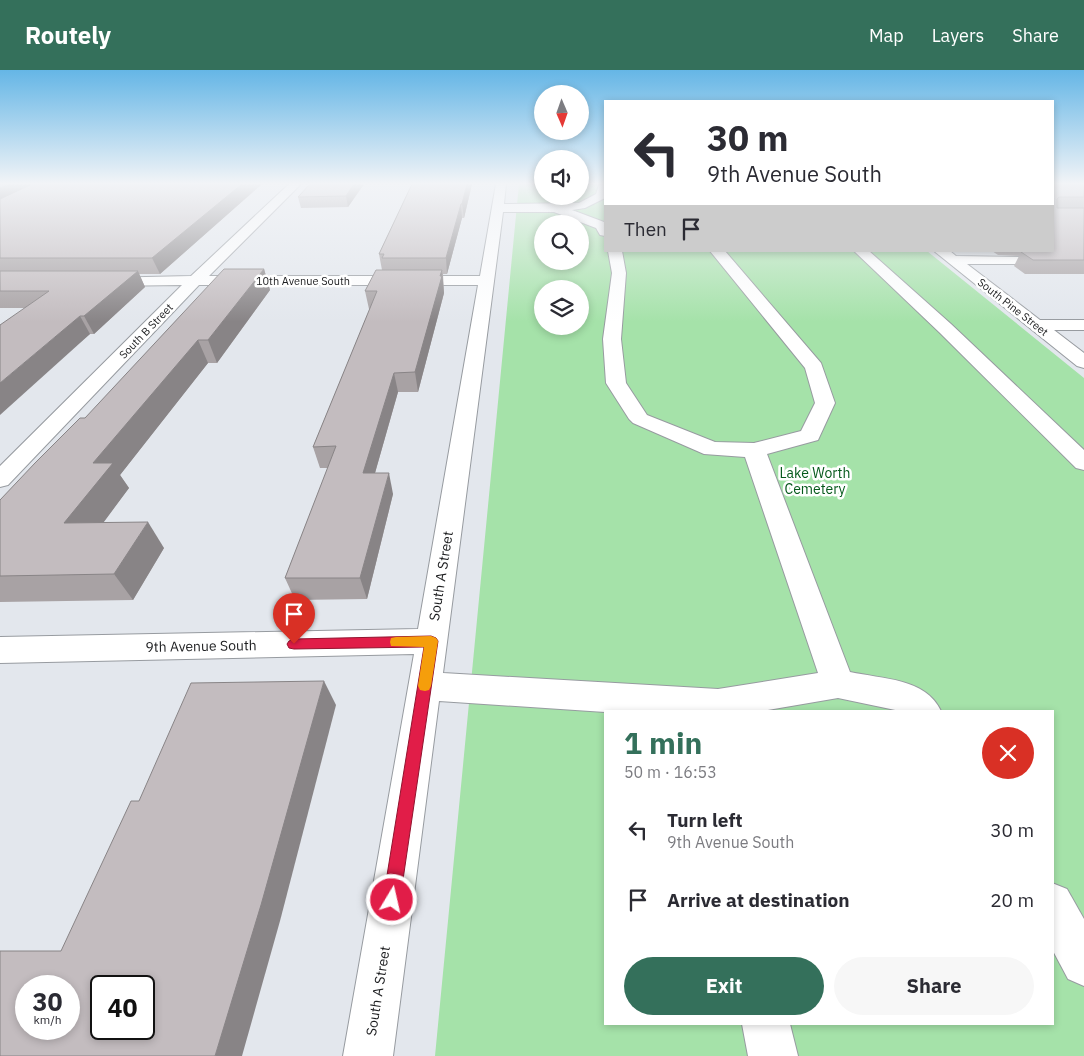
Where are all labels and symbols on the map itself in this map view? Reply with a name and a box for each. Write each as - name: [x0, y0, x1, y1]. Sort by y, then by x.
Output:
- north arrow: [534, 85, 589, 140]
- street label: 10th Avenue South: [256, 274, 350, 288]
- street label: South Pine Street: [975, 275, 1051, 339]
- street label: South B Street: [116, 300, 176, 362]
- park label: Lake Worth Cemetery: [780, 464, 850, 498]
- street label: South A Street: [425, 530, 457, 622]
- pin: [273, 593, 315, 644]
- street label: 9th Avenue South: [145, 636, 257, 656]
- position arrow: [365, 873, 417, 925]
- street label: South A Street: [362, 945, 394, 1037]
- speed limit sign: 40: [90, 975, 155, 1040]

